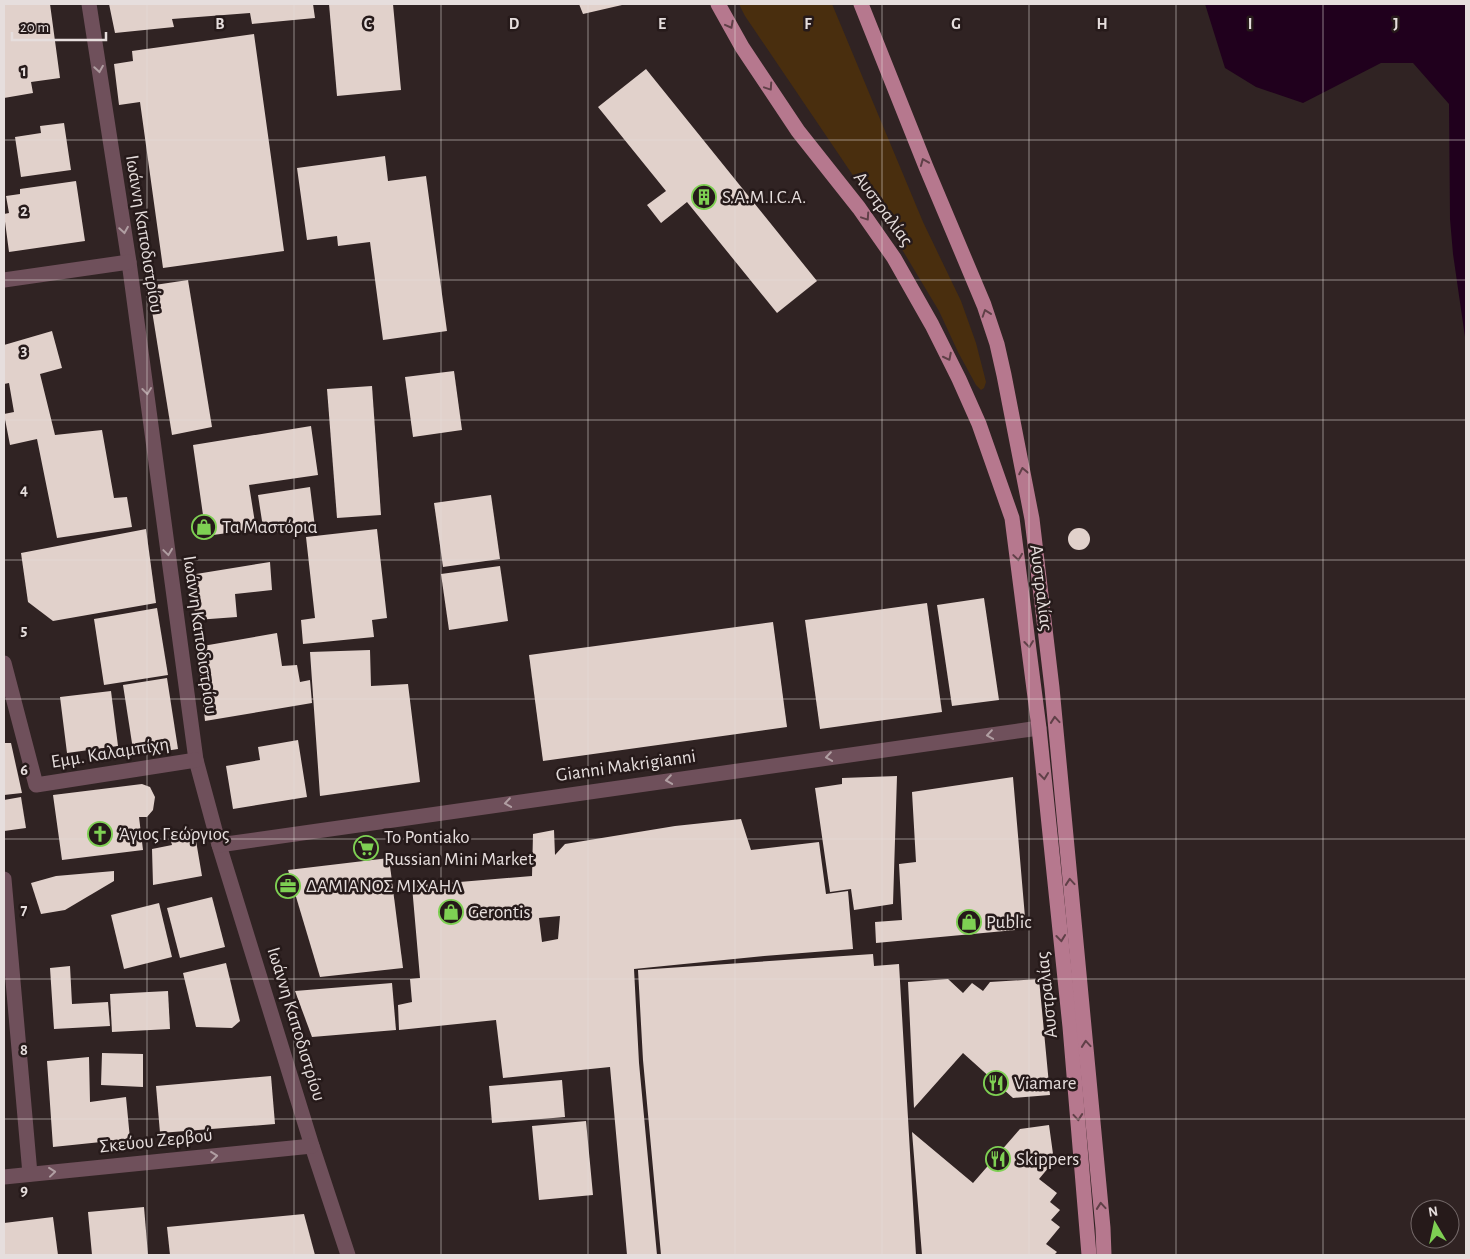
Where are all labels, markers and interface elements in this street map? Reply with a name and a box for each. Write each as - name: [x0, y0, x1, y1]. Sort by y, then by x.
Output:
- scale bar: [12, 10, 106, 42]
- text: B: [215, 16, 225, 32]
- text: C: [364, 16, 373, 32]
- text: D: [509, 16, 520, 32]
- text: E: [658, 16, 666, 32]
- text: F: [804, 16, 812, 32]
- text: G: [951, 16, 961, 32]
- text: H: [1096, 16, 1108, 32]
- text: I: [1248, 16, 1252, 32]
- text: J: [1393, 16, 1399, 32]
- text: 20 m: [20, 20, 49, 35]
- one-way arrow: [724, 20, 734, 29]
- text: 1: [21, 63, 27, 79]
- one-way arrow: [94, 65, 104, 74]
- one-way arrow: [763, 81, 772, 91]
- street label: Ιωάννη Καποδιστρίου: [122, 154, 166, 314]
- one-way arrow: [920, 158, 931, 167]
- street label: Αυστραλίας: [850, 168, 916, 250]
- building icon: S.A.M.I.C.A.: [691, 184, 717, 210]
- place label: S.A.M.I.C.A.: [722, 188, 806, 207]
- text: 2: [20, 203, 28, 219]
- one-way arrow: [860, 212, 869, 221]
- one-way arrow: [119, 225, 129, 234]
- one-way arrow: [982, 309, 992, 317]
- text: 3: [21, 342, 28, 358]
- one-way arrow: [942, 352, 952, 361]
- one-way arrow: [141, 386, 151, 395]
- one-way arrow: [1018, 466, 1028, 475]
- text: 4: [20, 482, 28, 498]
- shop icon: Τα Μαστόρια: [191, 514, 217, 540]
- place label: Τα Μαστόρια: [222, 518, 318, 537]
- street label: Αυστραλίας: [1026, 544, 1056, 632]
- one-way arrow: [163, 547, 173, 556]
- one-way arrow: [1012, 552, 1022, 561]
- street label: Ιωάννη Καποδιστρίου: [179, 555, 221, 715]
- text: 5: [21, 622, 28, 638]
- one-way arrow: [1023, 639, 1033, 648]
- one-way arrow: [1050, 716, 1061, 724]
- one-way arrow: [986, 729, 995, 739]
- street label: Εμμ. Καλαμπίχη: [50, 734, 170, 772]
- street label: Gianni Makrigianni: [555, 747, 697, 785]
- one-way arrow: [825, 752, 834, 762]
- text: 6: [20, 762, 28, 778]
- one-way arrow: [1038, 773, 1049, 781]
- one-way arrow: [664, 775, 673, 785]
- one-way arrow: [503, 797, 511, 808]
- church icon: Άγιος Γεώργιος: [87, 821, 113, 847]
- place label: Άγιος Γεώργιος: [118, 825, 229, 844]
- place label: To Pontiako Russian Mini Market: [384, 828, 534, 869]
- supermarket icon: To Pontiako Russian Mini Market: [353, 835, 379, 861]
- office icon: ΔΑΜΙΑΝΟΣ ΜΙΧΑΗΛ: [275, 873, 301, 899]
- place label: ΔΑΜΙΑΝΟΣ ΜΙΧΑΗΛ: [306, 877, 463, 896]
- one-way arrow: [1065, 878, 1076, 886]
- shop icon: Gerontis: [438, 899, 464, 925]
- text: 7: [21, 902, 28, 918]
- place label: Gerontis: [468, 903, 531, 922]
- shop icon: Public: [956, 909, 982, 935]
- place label: Public: [986, 913, 1032, 932]
- one-way arrow: [1055, 934, 1066, 942]
- street label: Ιωάννη Καποδιστρίου: [264, 945, 328, 1103]
- street label: Αυστραλίας: [1033, 951, 1061, 1039]
- one-way arrow: [1081, 1040, 1092, 1048]
- text: 8: [20, 1042, 28, 1058]
- restaurant icon: Viamare: [983, 1070, 1009, 1096]
- place label: Viamare: [1014, 1074, 1077, 1093]
- one-way arrow: [1072, 1114, 1083, 1122]
- street label: Σκεύου Ζερβού: [98, 1126, 214, 1156]
- restaurant icon: Skippers: [985, 1146, 1011, 1172]
- place label: Skippers: [1016, 1150, 1079, 1169]
- one-way arrow: [210, 1151, 218, 1162]
- one-way arrow: [49, 1167, 57, 1178]
- text: 9: [20, 1182, 28, 1198]
- north arrow: [1410, 1199, 1460, 1249]
- one-way arrow: [1096, 1201, 1107, 1209]
- text: N: [1427, 1204, 1439, 1220]

